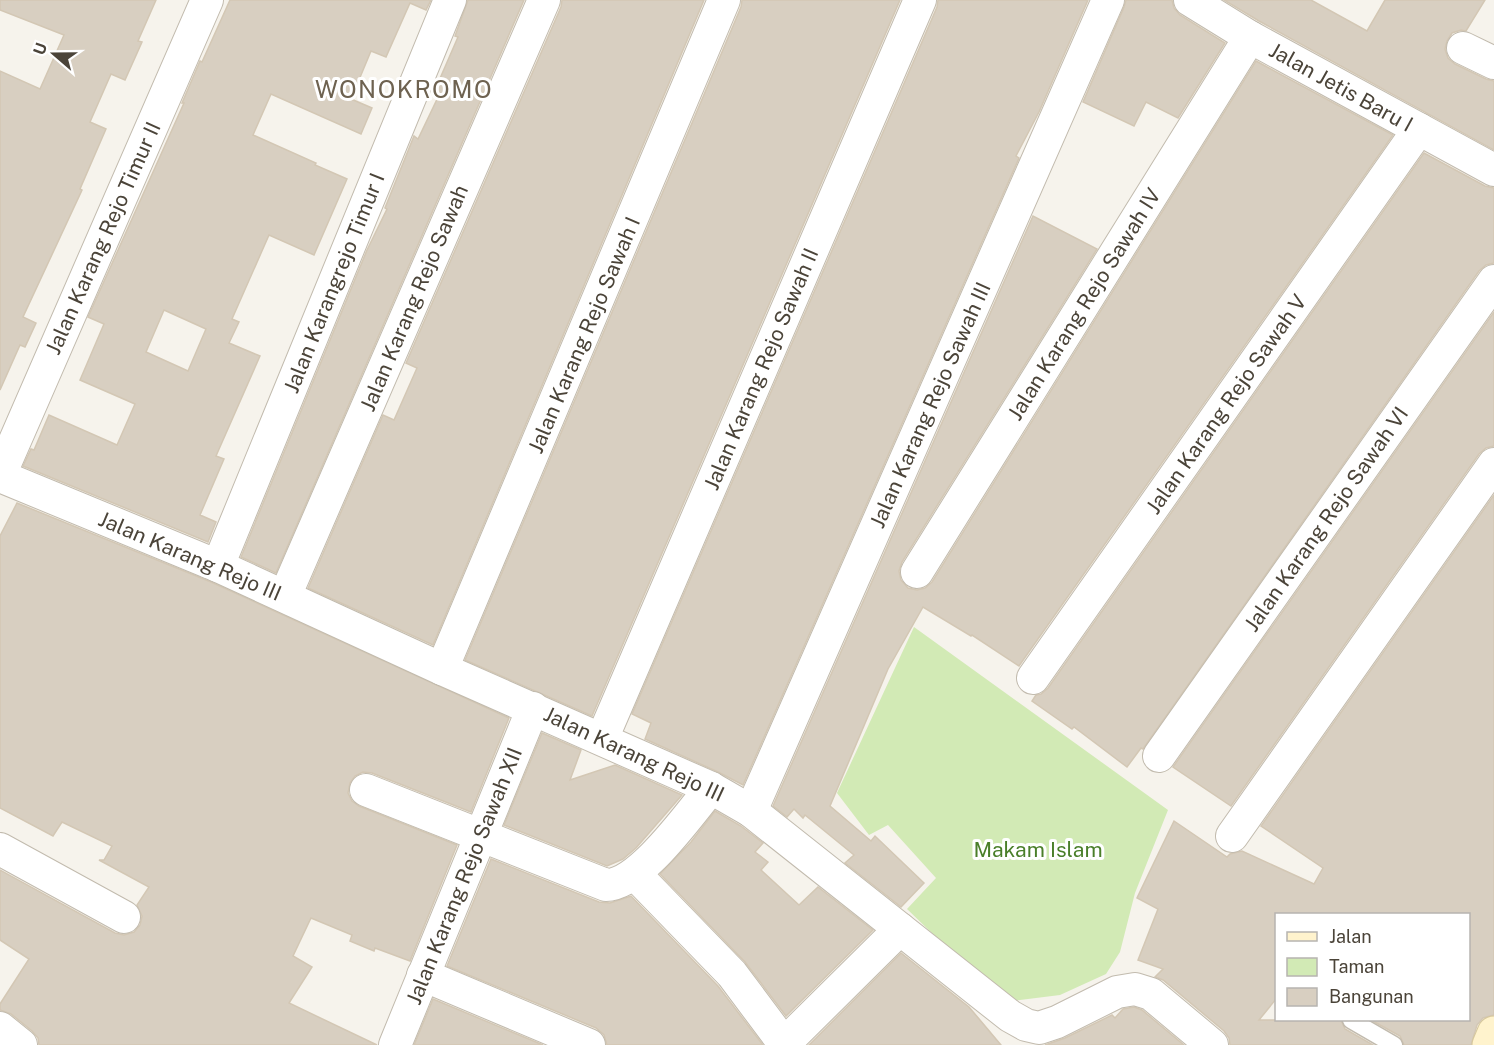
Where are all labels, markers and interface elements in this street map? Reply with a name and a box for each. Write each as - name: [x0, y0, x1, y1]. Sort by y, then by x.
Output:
- north arrow: [24, 24, 84, 84]
- street label: Jalan Jetis Baru I: [1265, 37, 1417, 137]
- text: U: [29, 40, 51, 58]
- district label: WONOKROMO: [315, 75, 493, 103]
- street label: Jalan Karang Rejo Timur II: [40, 118, 166, 358]
- street label: Jalan Karangrejo Timur I: [278, 169, 390, 397]
- street label: Jalan Karang Rejo Sawah: [355, 181, 473, 415]
- street label: Jalan Karang Rejo Sawah IV: [1002, 183, 1166, 425]
- street label: Jalan Karang Rejo Sawah I: [523, 213, 645, 457]
- street label: Jalan Karang Rejo Sawah II: [699, 244, 823, 494]
- street label: Jalan Karang Rejo Sawah III: [864, 278, 996, 532]
- street label: Jalan Karang Rejo Sawah V: [1141, 289, 1311, 519]
- street label: Jalan Karang Rejo Sawah VI: [1239, 402, 1413, 636]
- street label: Jalan Karang Rejo III: [95, 506, 285, 606]
- street label: Jalan Karang Rejo III: [540, 701, 728, 807]
- street label: Jalan Karang Rejo Sawah XII: [401, 744, 527, 1008]
- park label: Makam Islam: [973, 837, 1103, 862]
- legend: [1275, 913, 1470, 1021]
- text: Jalan: [1329, 926, 1372, 947]
- text: Taman: [1329, 956, 1384, 977]
- text: Bangunan: [1329, 986, 1414, 1007]

